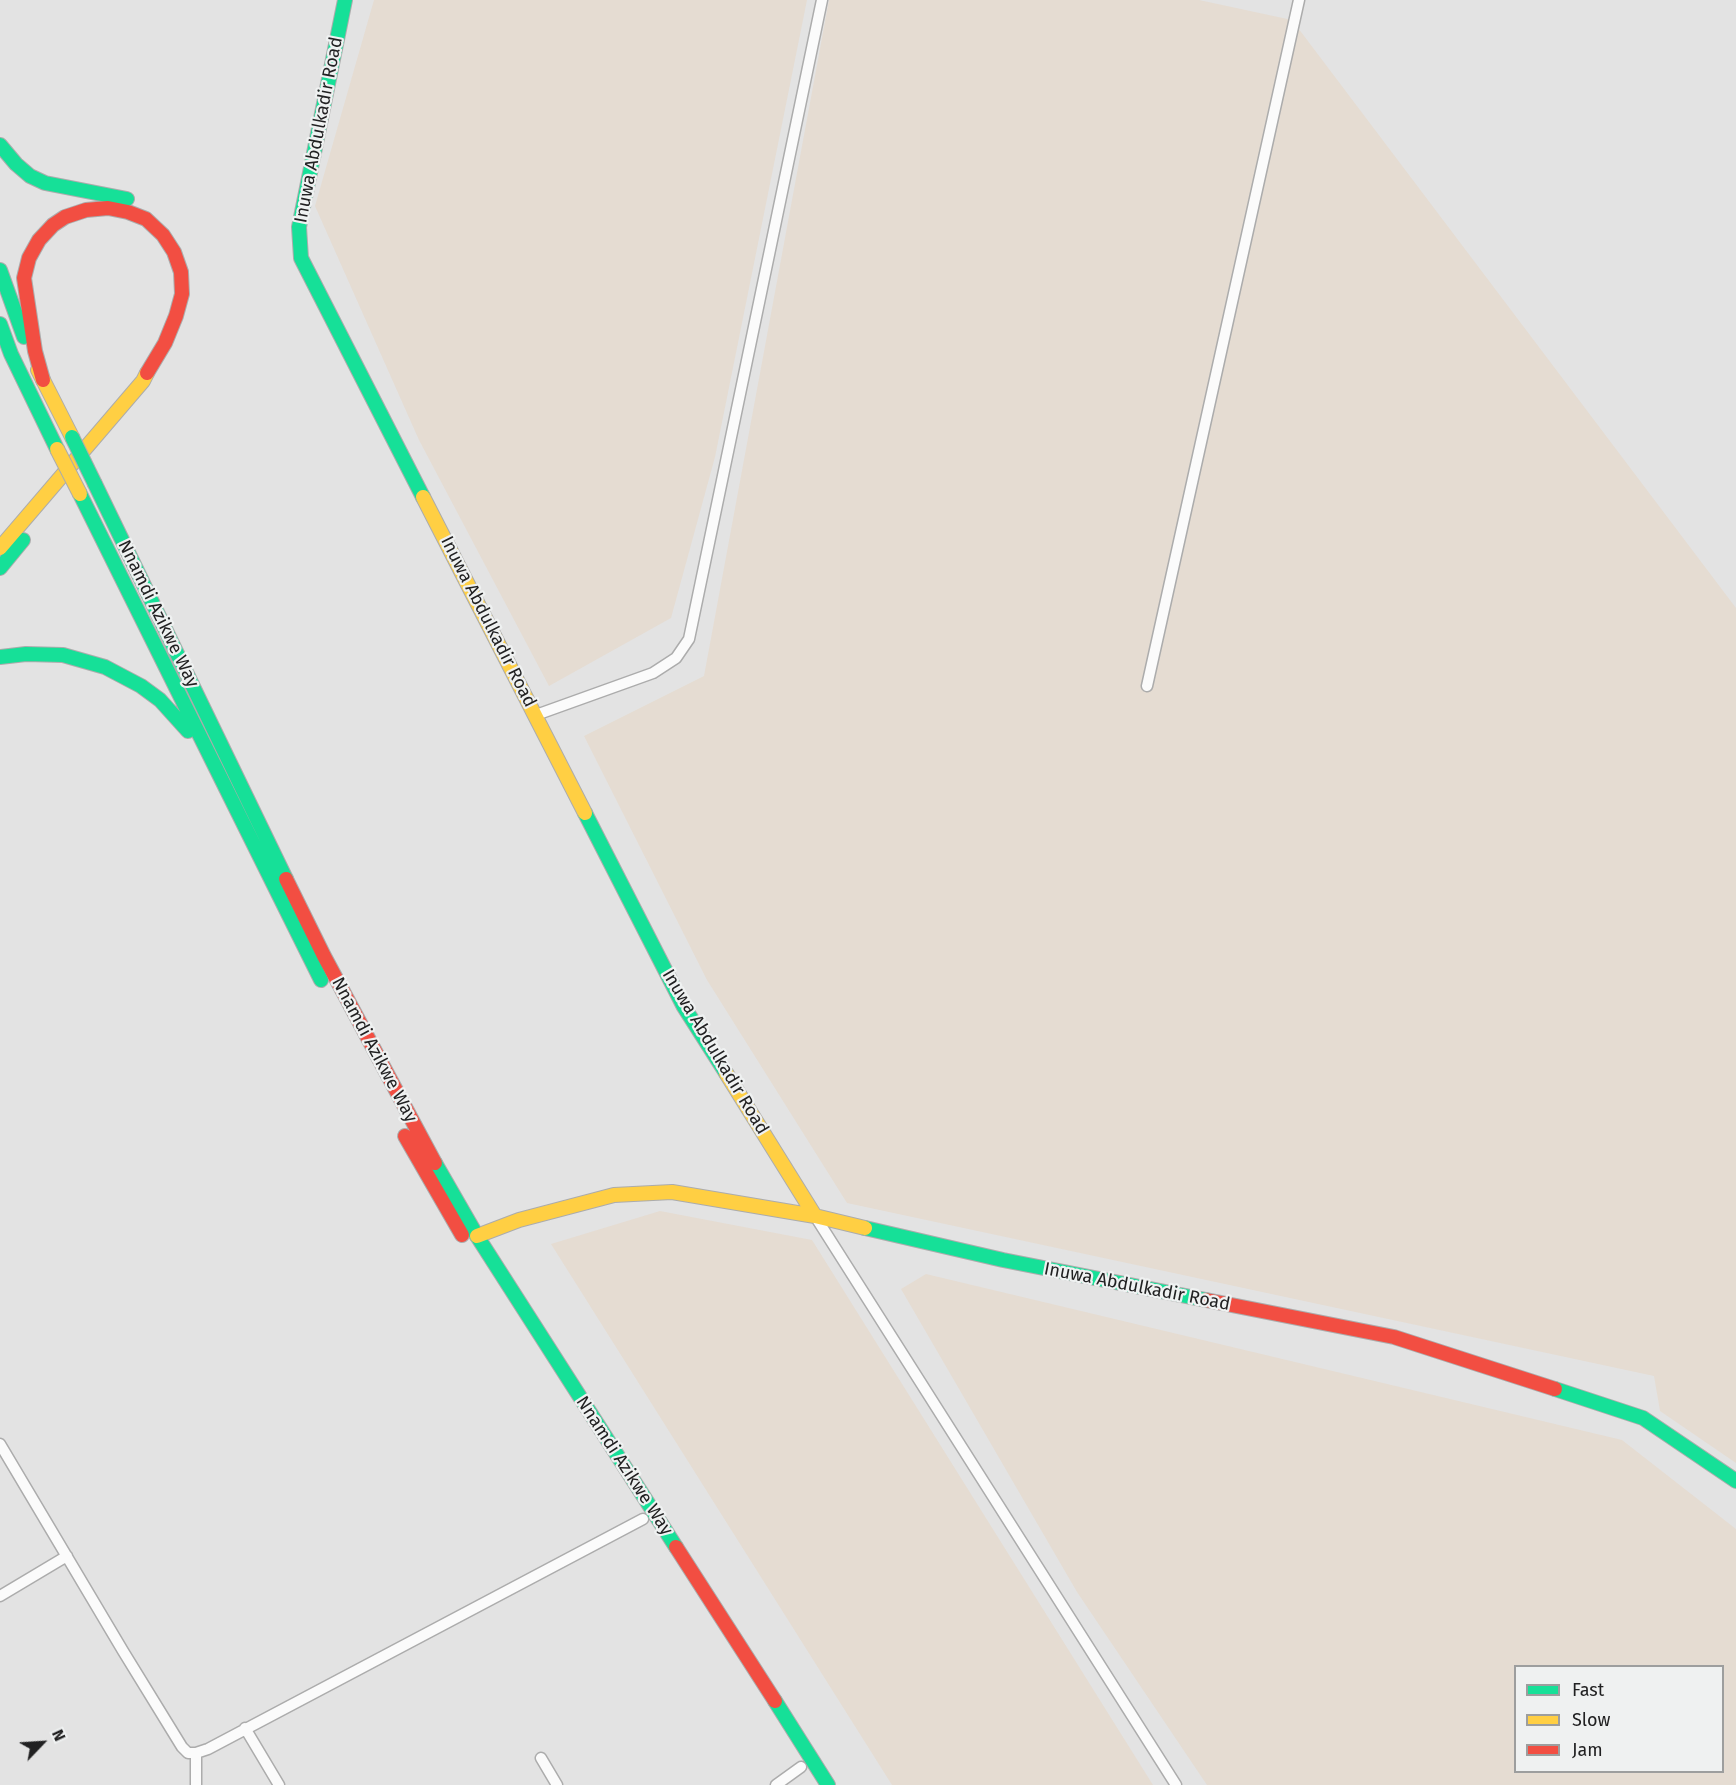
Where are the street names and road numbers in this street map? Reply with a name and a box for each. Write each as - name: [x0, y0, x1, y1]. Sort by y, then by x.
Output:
- street label: Inuwa Abdulkadir Road: [290, 35, 348, 225]
- street label: Inuwa Abdulkadir Road: [435, 533, 541, 711]
- street label: Nnamdi Azikwe Way: [113, 537, 203, 691]
- street label: Inuwa Abdulkadir Road: [657, 965, 773, 1139]
- street label: Nnamdi Azikwe Way: [327, 974, 421, 1126]
- street label: Inuwa Abdulkadir Road: [1042, 1258, 1232, 1316]
- street label: Nnamdi Azikwe Way: [571, 1392, 677, 1540]

